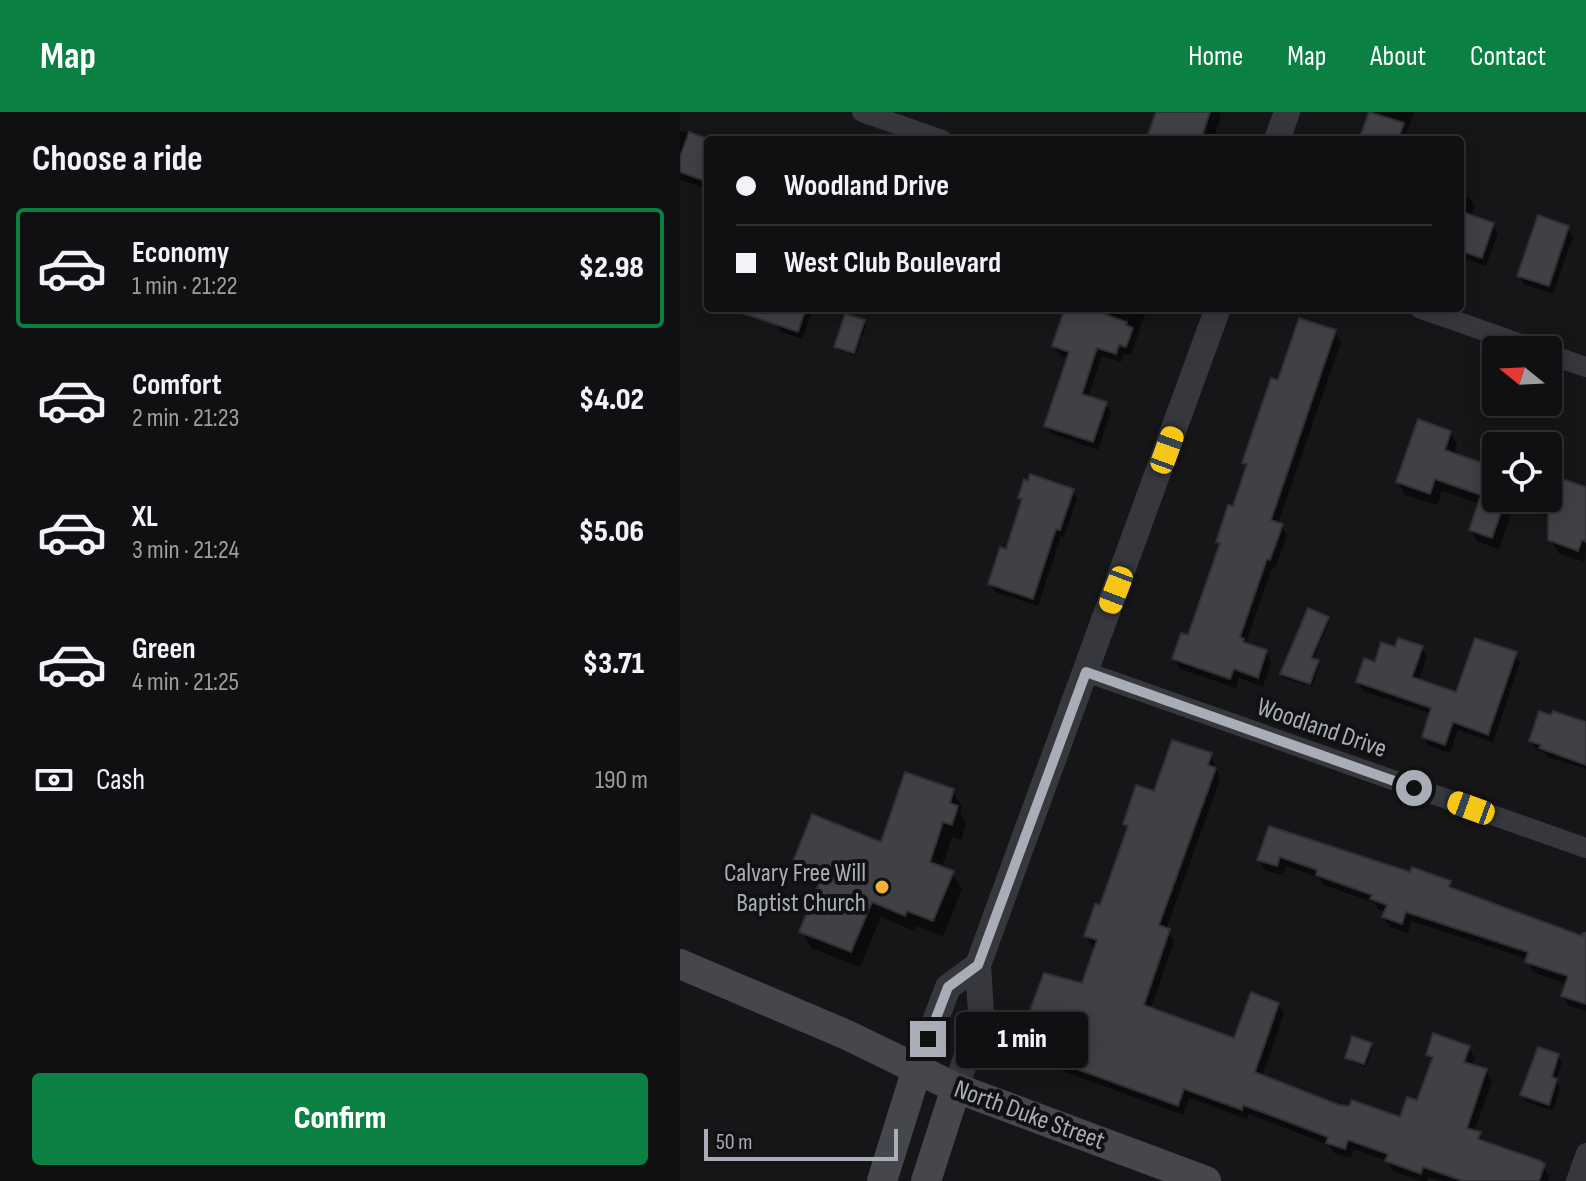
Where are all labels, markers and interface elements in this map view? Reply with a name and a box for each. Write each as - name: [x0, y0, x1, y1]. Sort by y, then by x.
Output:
- text: Map: [40, 34, 96, 79]
- text: Home: [1188, 40, 1243, 73]
- text: Map: [1287, 40, 1326, 73]
- text: About: [1370, 40, 1426, 73]
- text: Contact: [1470, 40, 1546, 73]
- text: Choose a ride: [32, 138, 203, 181]
- text: Woodland Drive: [784, 168, 949, 204]
- icon: car: [36, 232, 108, 304]
- text: Economy: [132, 235, 229, 271]
- text: West Club Boulevard: [784, 245, 1001, 281]
- text: $2.98: [579, 250, 644, 286]
- text: 1 min · 21:22: [132, 271, 238, 302]
- north arrow: [1482, 336, 1562, 416]
- map controls: [1482, 336, 1562, 512]
- icon: car: [36, 364, 108, 436]
- text: Comfort: [132, 367, 222, 403]
- text: $4.02: [579, 382, 644, 418]
- text: 2 min · 21:23: [132, 403, 239, 434]
- car: [1148, 423, 1186, 477]
- button: locate: [1482, 432, 1562, 512]
- icon: car: [36, 496, 108, 568]
- text: XL: [132, 499, 158, 535]
- text: $5.06: [579, 514, 644, 550]
- text: 3 min · 21:24: [132, 535, 239, 566]
- car: [1096, 563, 1136, 617]
- icon: car: [36, 628, 108, 700]
- text: Green: [132, 631, 196, 667]
- text: $3.71: [583, 646, 644, 682]
- text: 4 min · 21:25: [132, 667, 239, 698]
- street label: Woodland Drive: [1253, 692, 1391, 765]
- icon: cash: [32, 758, 76, 802]
- text: Cash: [96, 762, 145, 798]
- text: 190 m: [595, 765, 648, 796]
- route start: [1396, 770, 1432, 806]
- car: [1444, 789, 1498, 827]
- place label: Calvary Free Will Baptist Church: [724, 858, 866, 919]
- marker: Calvary Free Will Baptist Church: [873, 878, 891, 896]
- callout: 1 min: [956, 1011, 1088, 1067]
- route end: [910, 1021, 946, 1057]
- text: 1 min: [997, 1024, 1047, 1055]
- button: Confirm: [32, 1073, 648, 1165]
- street label: North Duke Street: [950, 1074, 1109, 1157]
- scale bar: [704, 1125, 898, 1161]
- text: 50 m: [716, 1129, 752, 1156]

